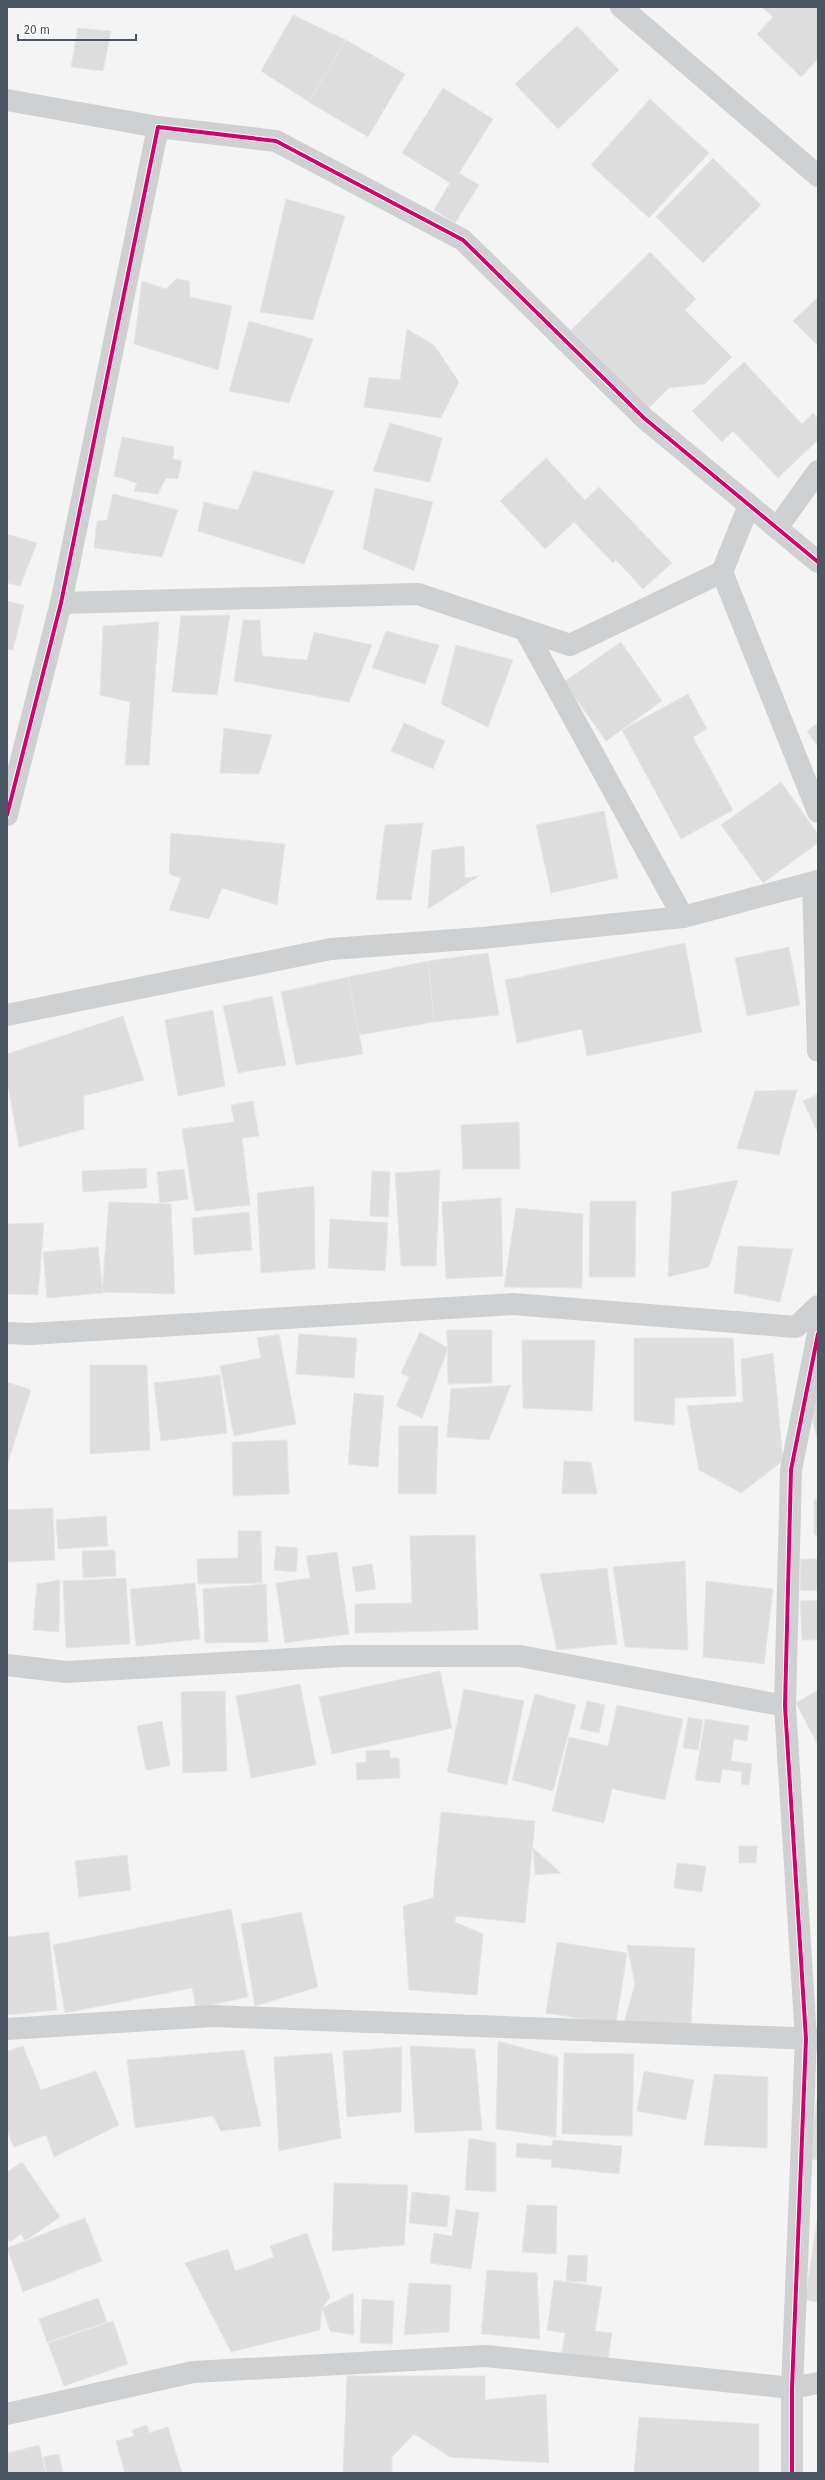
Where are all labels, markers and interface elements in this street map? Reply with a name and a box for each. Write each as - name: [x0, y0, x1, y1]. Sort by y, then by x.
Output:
- scale bar: [18, 16, 136, 42]
- text: 20 m: [24, 23, 50, 37]

